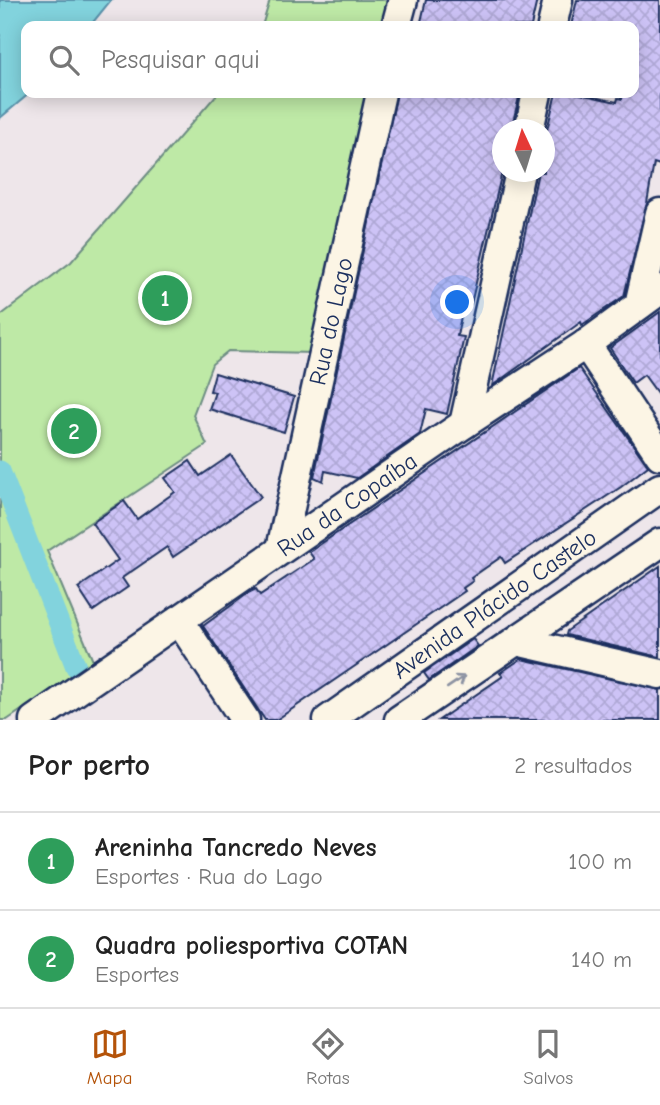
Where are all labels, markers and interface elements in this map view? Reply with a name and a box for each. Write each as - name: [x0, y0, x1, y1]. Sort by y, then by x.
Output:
- search box: [21, 21, 639, 98]
- icon: search: [45, 41, 83, 79]
- text: Pesquisar aqui: [101, 45, 260, 75]
- north arrow: [492, 119, 555, 182]
- street label: Rua do Lago: [303, 255, 358, 388]
- pin: 1: [142, 272, 188, 324]
- your location: [440, 285, 474, 319]
- pin: 2: [51, 405, 97, 457]
- street label: Rua da Copaíba: [272, 447, 422, 562]
- street label: Avenida Plácido Castelo: [387, 523, 602, 685]
- one-way arrow: [445, 675, 465, 689]
- text: Por perto: [28, 748, 150, 783]
- text: 2 resultados: [514, 752, 632, 779]
- text: Areninha Tancredo Neves: [95, 833, 377, 863]
- text: 1: [46, 848, 56, 875]
- text: 100 m: [568, 848, 632, 875]
- text: Esportes · Rua do Lago: [95, 863, 323, 890]
- text: Quadra poliesportiva COTAN: [95, 931, 408, 961]
- text: 2: [45, 946, 57, 973]
- text: 140 m: [571, 946, 632, 973]
- text: Esportes: [95, 961, 179, 988]
- tab: Mapa: [87, 1025, 132, 1089]
- tab: Rotas: [306, 1025, 350, 1089]
- tab: Salvos: [523, 1025, 573, 1089]

